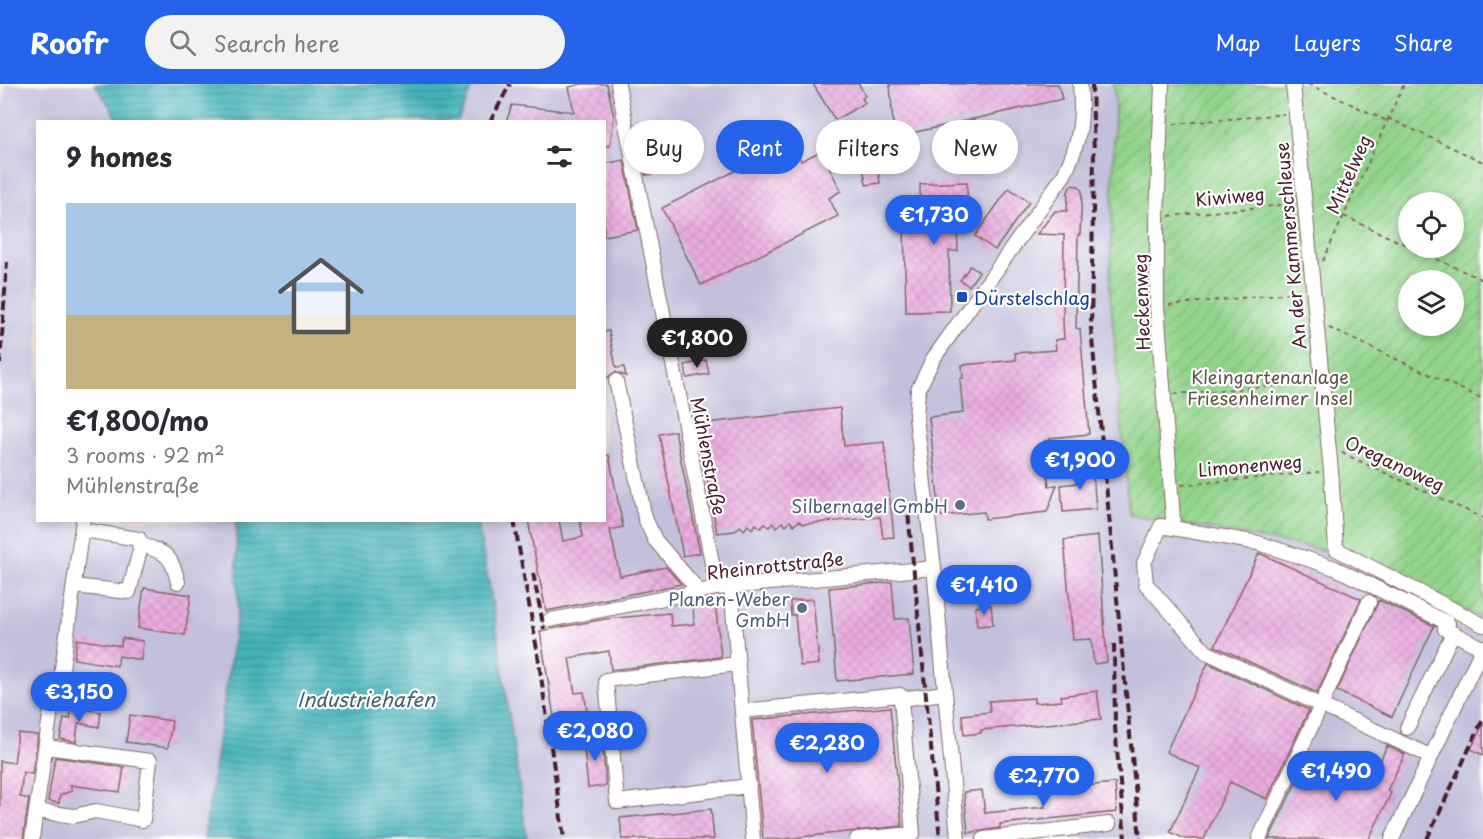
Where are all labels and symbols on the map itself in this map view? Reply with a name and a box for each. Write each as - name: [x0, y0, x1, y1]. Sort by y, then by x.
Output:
- street label: Mittelweg: [1319, 130, 1377, 218]
- street label: An der Kammerschleuse: [1267, 141, 1313, 351]
- street label: Kiwiweg: [1194, 180, 1266, 212]
- pin: €1,730: [885, 195, 983, 246]
- street label: Heckenweg: [1126, 253, 1156, 351]
- place label: Dürstelschlag: [974, 284, 1090, 311]
- marker: Dürstelschlag: [955, 290, 969, 304]
- pin: €1,800: [648, 318, 746, 369]
- park label: Kleingartenanlage Friesenheimer Insel: [1187, 363, 1353, 411]
- street label: Mühlenstraße: [684, 395, 734, 517]
- street label: Oreganoweg: [1341, 428, 1449, 498]
- pin: €1,900: [1031, 440, 1129, 491]
- street label: Limonenweg: [1197, 447, 1303, 483]
- place label: Silbernagel GmbH: [791, 492, 948, 519]
- marker: Silbernagel GmbH: [953, 498, 967, 512]
- street label: Rheinrottstraße: [705, 544, 845, 586]
- pin: €1,410: [935, 565, 1033, 616]
- place label: Planen-Weber GmbH: [668, 585, 791, 633]
- marker: Planen-Weber GmbH: [795, 601, 809, 615]
- pin: €3,150: [30, 672, 128, 723]
- water label: Industriehafen: [297, 684, 436, 714]
- pin: €2,080: [546, 711, 644, 762]
- pin: €2,280: [778, 723, 876, 774]
- pin: €1,490: [1287, 751, 1385, 802]
- pin: €2,770: [995, 756, 1093, 807]

